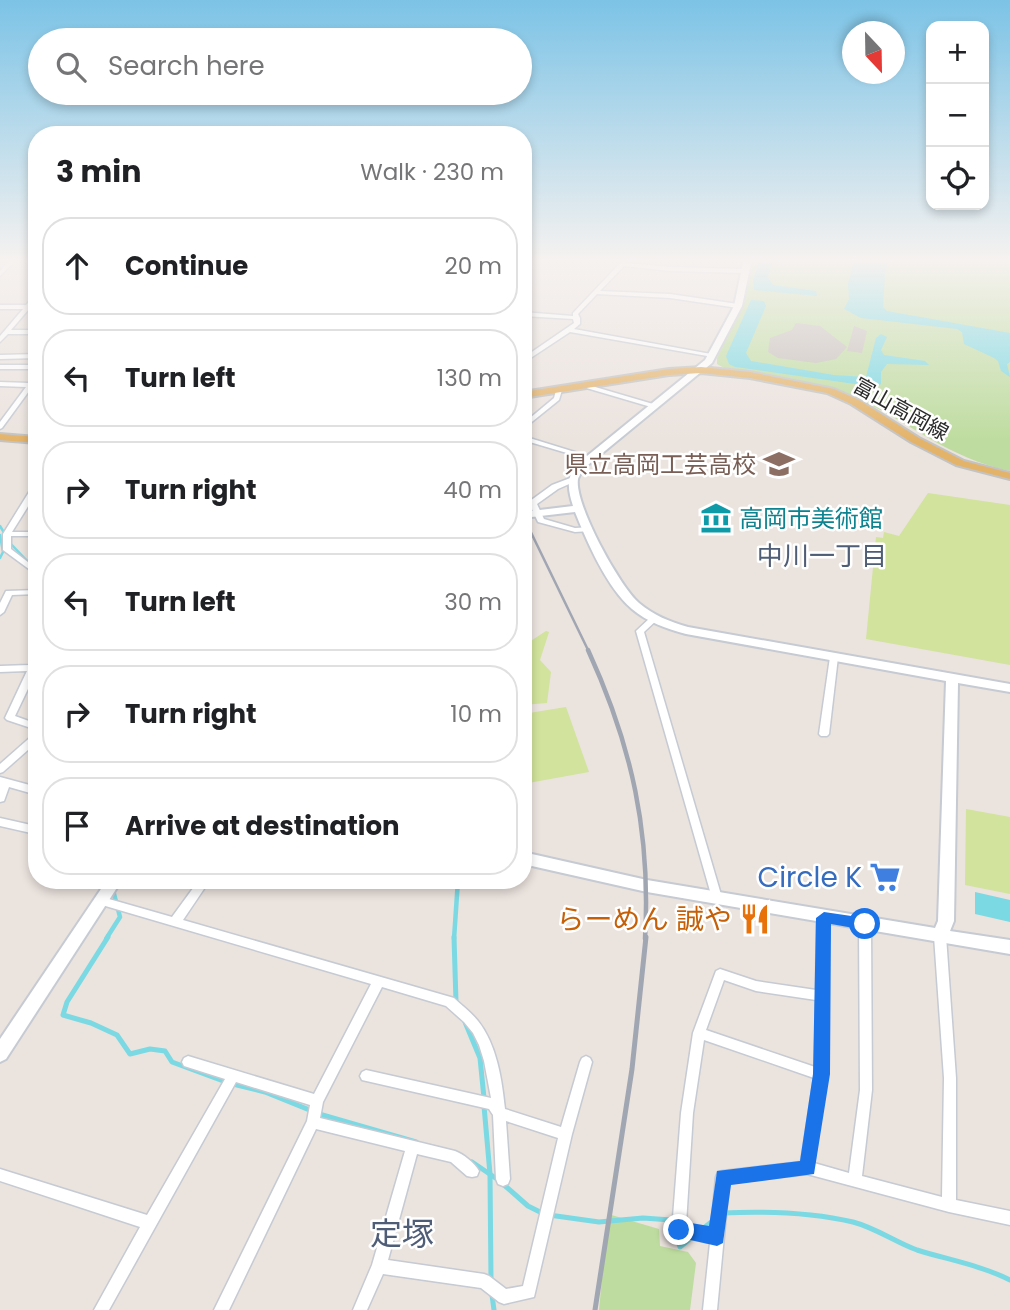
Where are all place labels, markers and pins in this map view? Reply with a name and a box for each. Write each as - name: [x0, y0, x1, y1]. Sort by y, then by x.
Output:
- school or university icon: 県立高岡工芸高校: [762, 447, 796, 481]
- place label: 県立高岡工芸高校: [564, 448, 756, 481]
- museum icon: 高岡市美術館: [699, 501, 733, 535]
- place label: 高岡市美術館: [739, 502, 883, 535]
- place label: Circle K: [758, 858, 862, 897]
- supermarket icon: Circle K: [868, 860, 902, 894]
- place label: らーめん 誠や: [557, 900, 732, 939]
- restaurant icon: らーめん 誠や: [738, 902, 772, 936]

